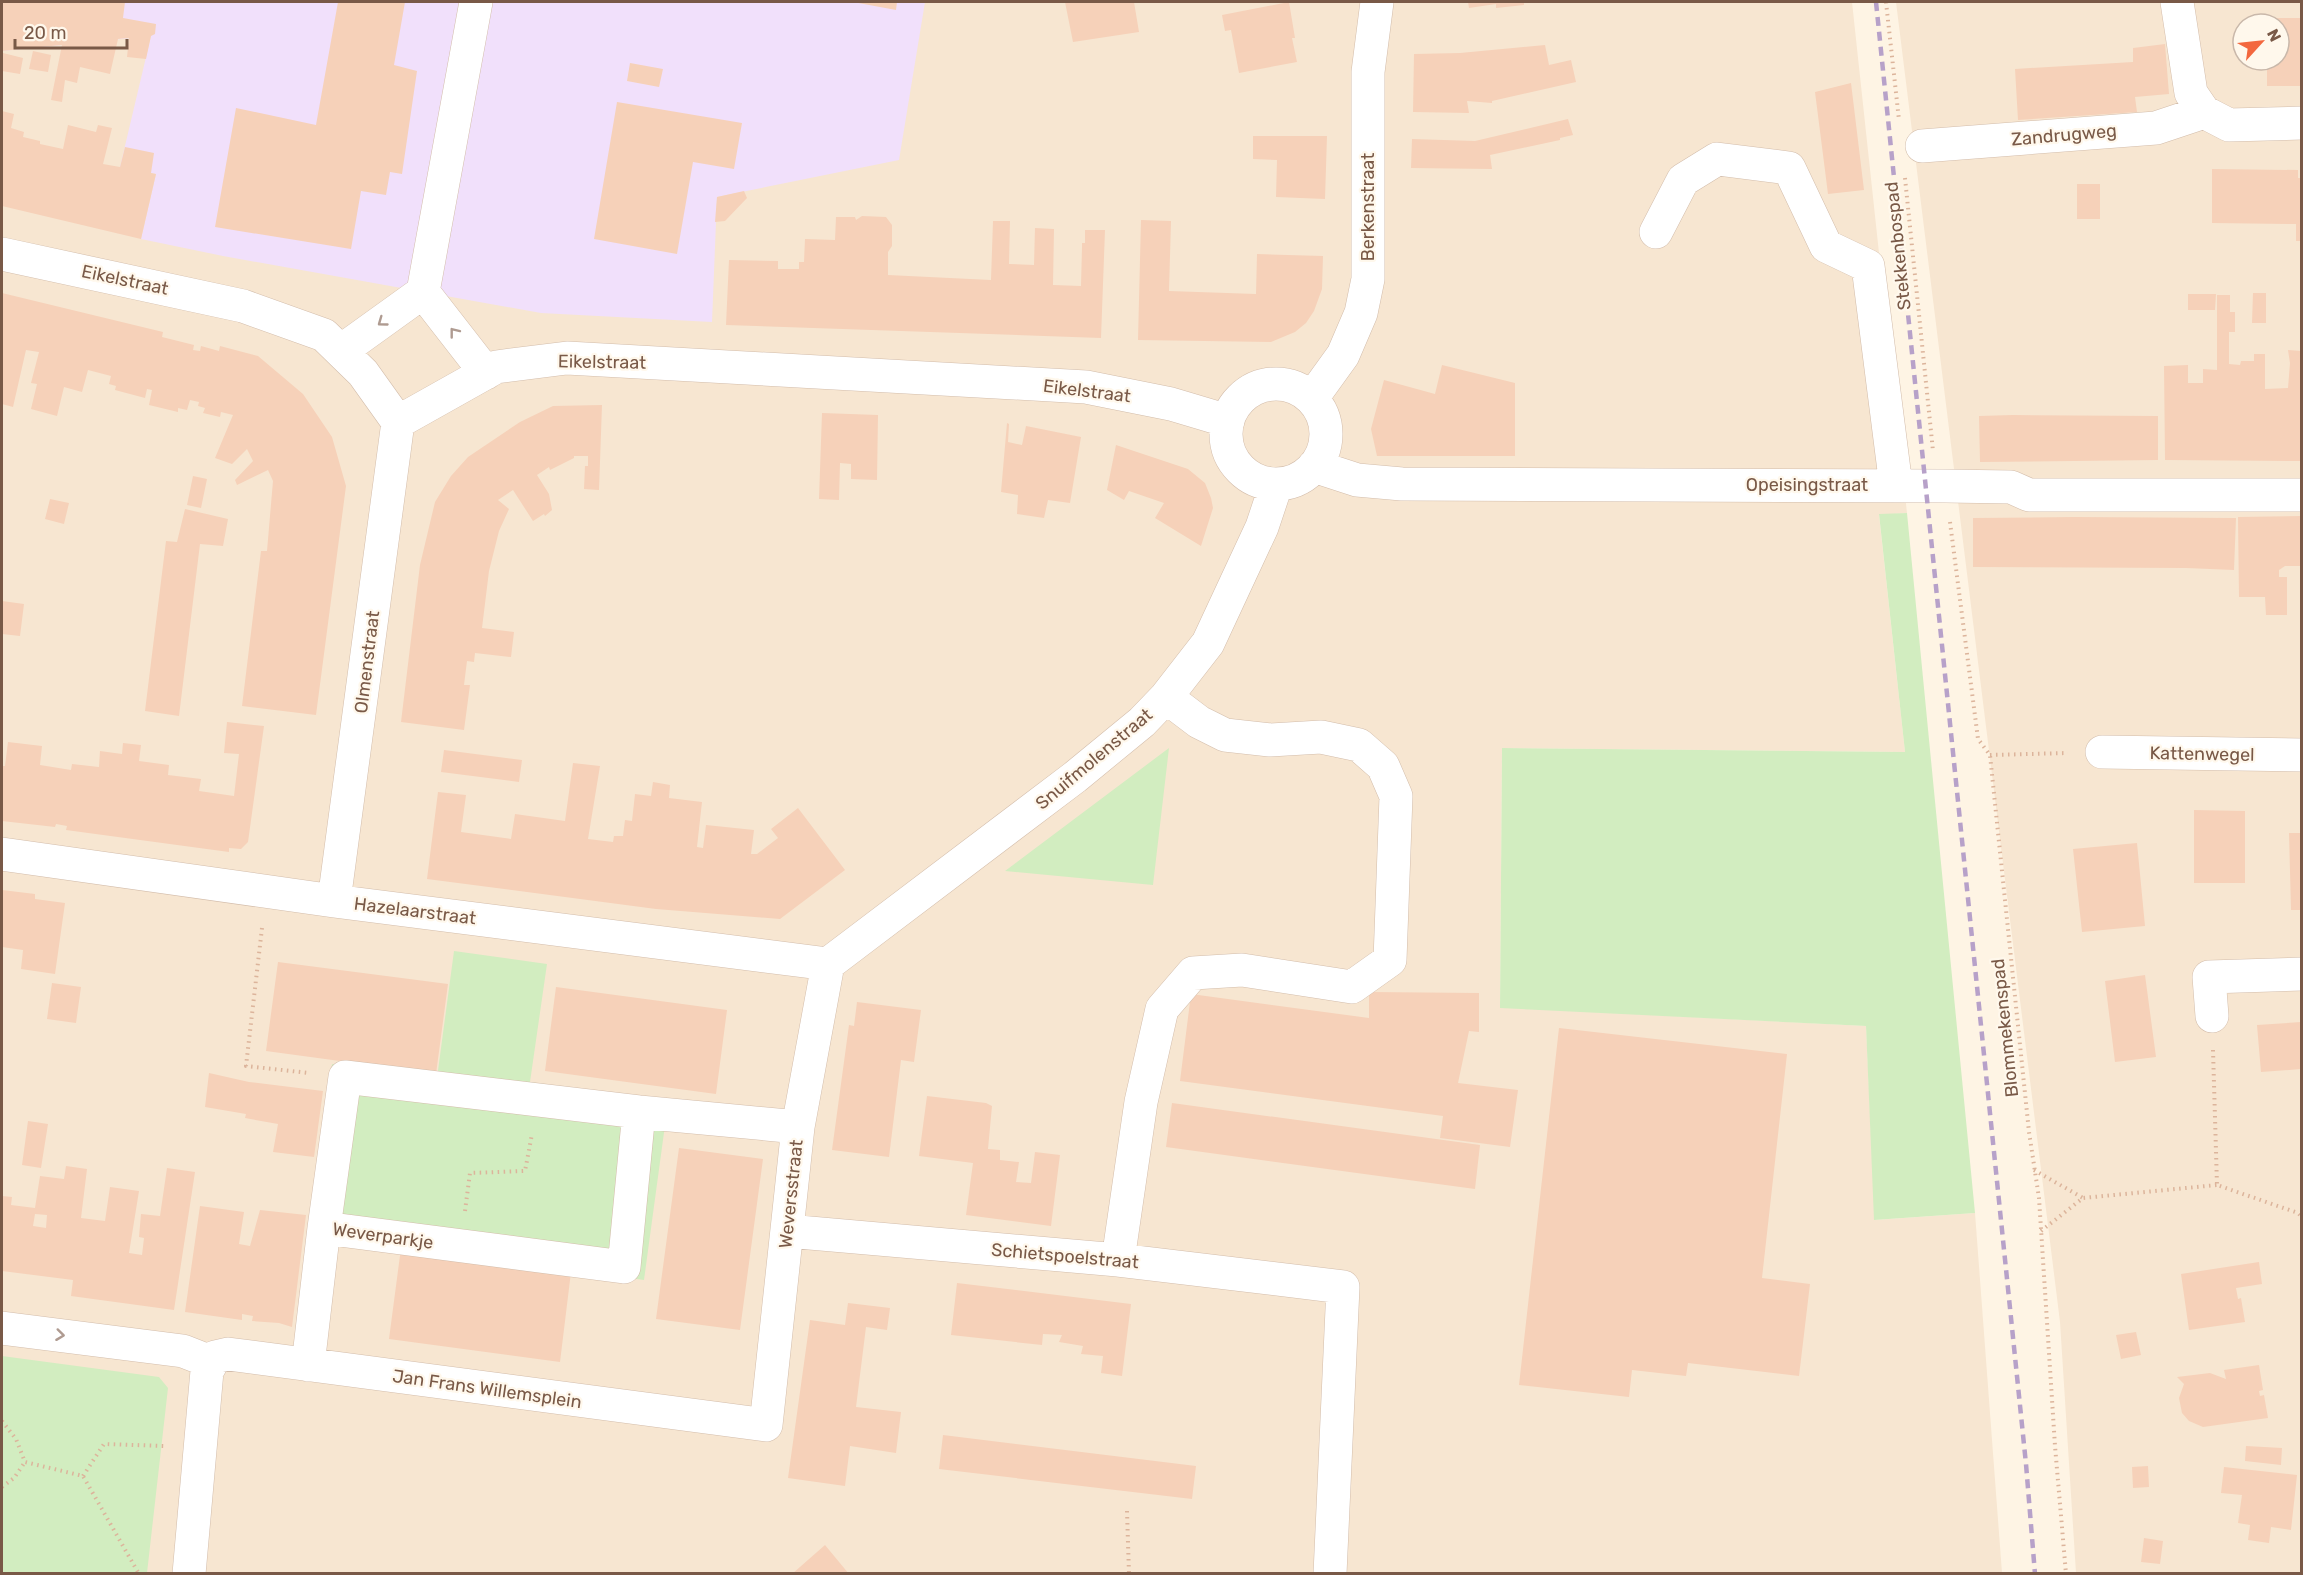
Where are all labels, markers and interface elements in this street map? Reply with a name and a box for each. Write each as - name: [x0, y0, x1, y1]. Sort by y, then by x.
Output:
- scale bar: [15, 12, 128, 50]
- north arrow: [2231, 12, 2291, 72]
- text: 20 m: [24, 22, 66, 44]
- text: N: [2263, 26, 2285, 45]
- street label: Zandrugweg: [2010, 119, 2118, 151]
- street label: Berkenstraat: [1357, 153, 1379, 261]
- street label: Stekkenbospad: [1880, 181, 1916, 311]
- street label: Eikelstraat: [80, 260, 170, 300]
- one-way arrow: [377, 314, 388, 325]
- one-way arrow: [451, 328, 462, 339]
- street label: Eikelstraat: [558, 350, 646, 374]
- street label: Eikelstraat: [1042, 375, 1132, 407]
- street label: Opeisingstraat: [1746, 474, 1868, 496]
- street label: Olmenstraat: [350, 609, 384, 715]
- street label: Snuifmolenstraat: [1031, 704, 1157, 814]
- street label: Kattenwegel: [2149, 742, 2255, 766]
- street label: Hazelaarstraat: [353, 893, 477, 929]
- street label: Blommekenspad: [1987, 958, 2023, 1098]
- street label: Weversstraat: [774, 1139, 808, 1249]
- street label: Weverparkje: [331, 1218, 435, 1254]
- street label: Schietspoelstraat: [990, 1239, 1140, 1273]
- one-way arrow: [55, 1328, 64, 1341]
- street label: Jan Frans Willemsplein: [391, 1365, 583, 1413]

